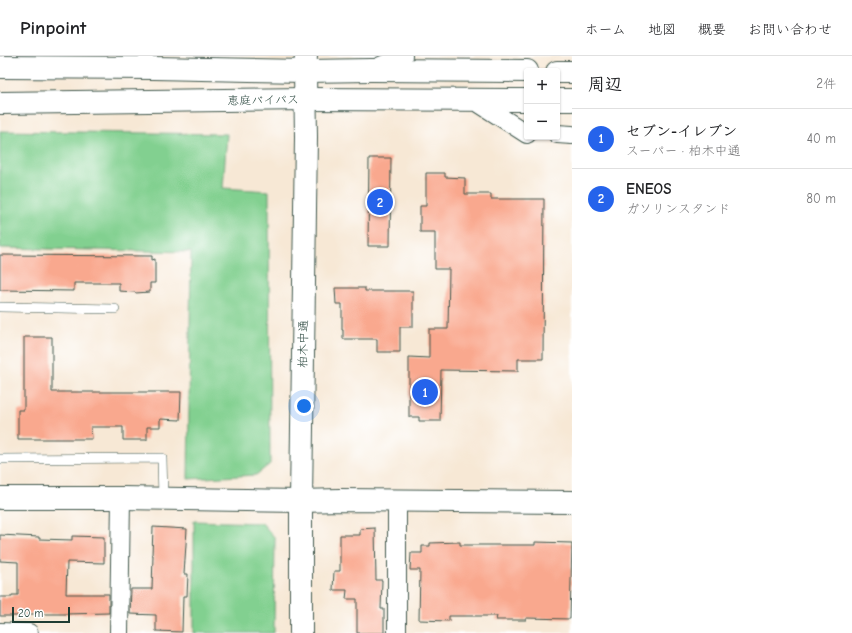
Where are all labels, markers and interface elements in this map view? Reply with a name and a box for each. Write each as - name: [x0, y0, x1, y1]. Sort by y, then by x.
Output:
- text: Pinpoint: [20, 17, 86, 39]
- text: ホーム: [585, 21, 626, 38]
- text: 地図: [648, 21, 676, 38]
- text: 概要: [698, 21, 726, 38]
- text: お問い合わせ: [748, 21, 832, 38]
- map controls: [524, 68, 560, 140]
- button: +: [524, 68, 560, 104]
- text: 周辺: [588, 75, 622, 94]
- text: 2件: [816, 76, 836, 91]
- street label: 恵庭バイパス: [227, 92, 299, 108]
- button: −: [524, 104, 560, 140]
- text: セブン-イレブン: [626, 122, 737, 140]
- text: 1: [598, 131, 604, 146]
- text: 40 m: [807, 131, 836, 146]
- text: スーパー · 柏木中通: [626, 143, 740, 158]
- text: ENEOS: [626, 180, 671, 198]
- pin: 2: [367, 187, 393, 217]
- text: 2: [598, 191, 604, 206]
- text: 80 m: [806, 191, 836, 206]
- text: ガソリンスタンド: [626, 201, 730, 216]
- street label: 柏木中通: [296, 320, 310, 368]
- pin: 1: [412, 377, 438, 407]
- your location: [294, 396, 314, 416]
- scale bar: [12, 605, 70, 624]
- text: 20 m: [18, 607, 43, 620]

